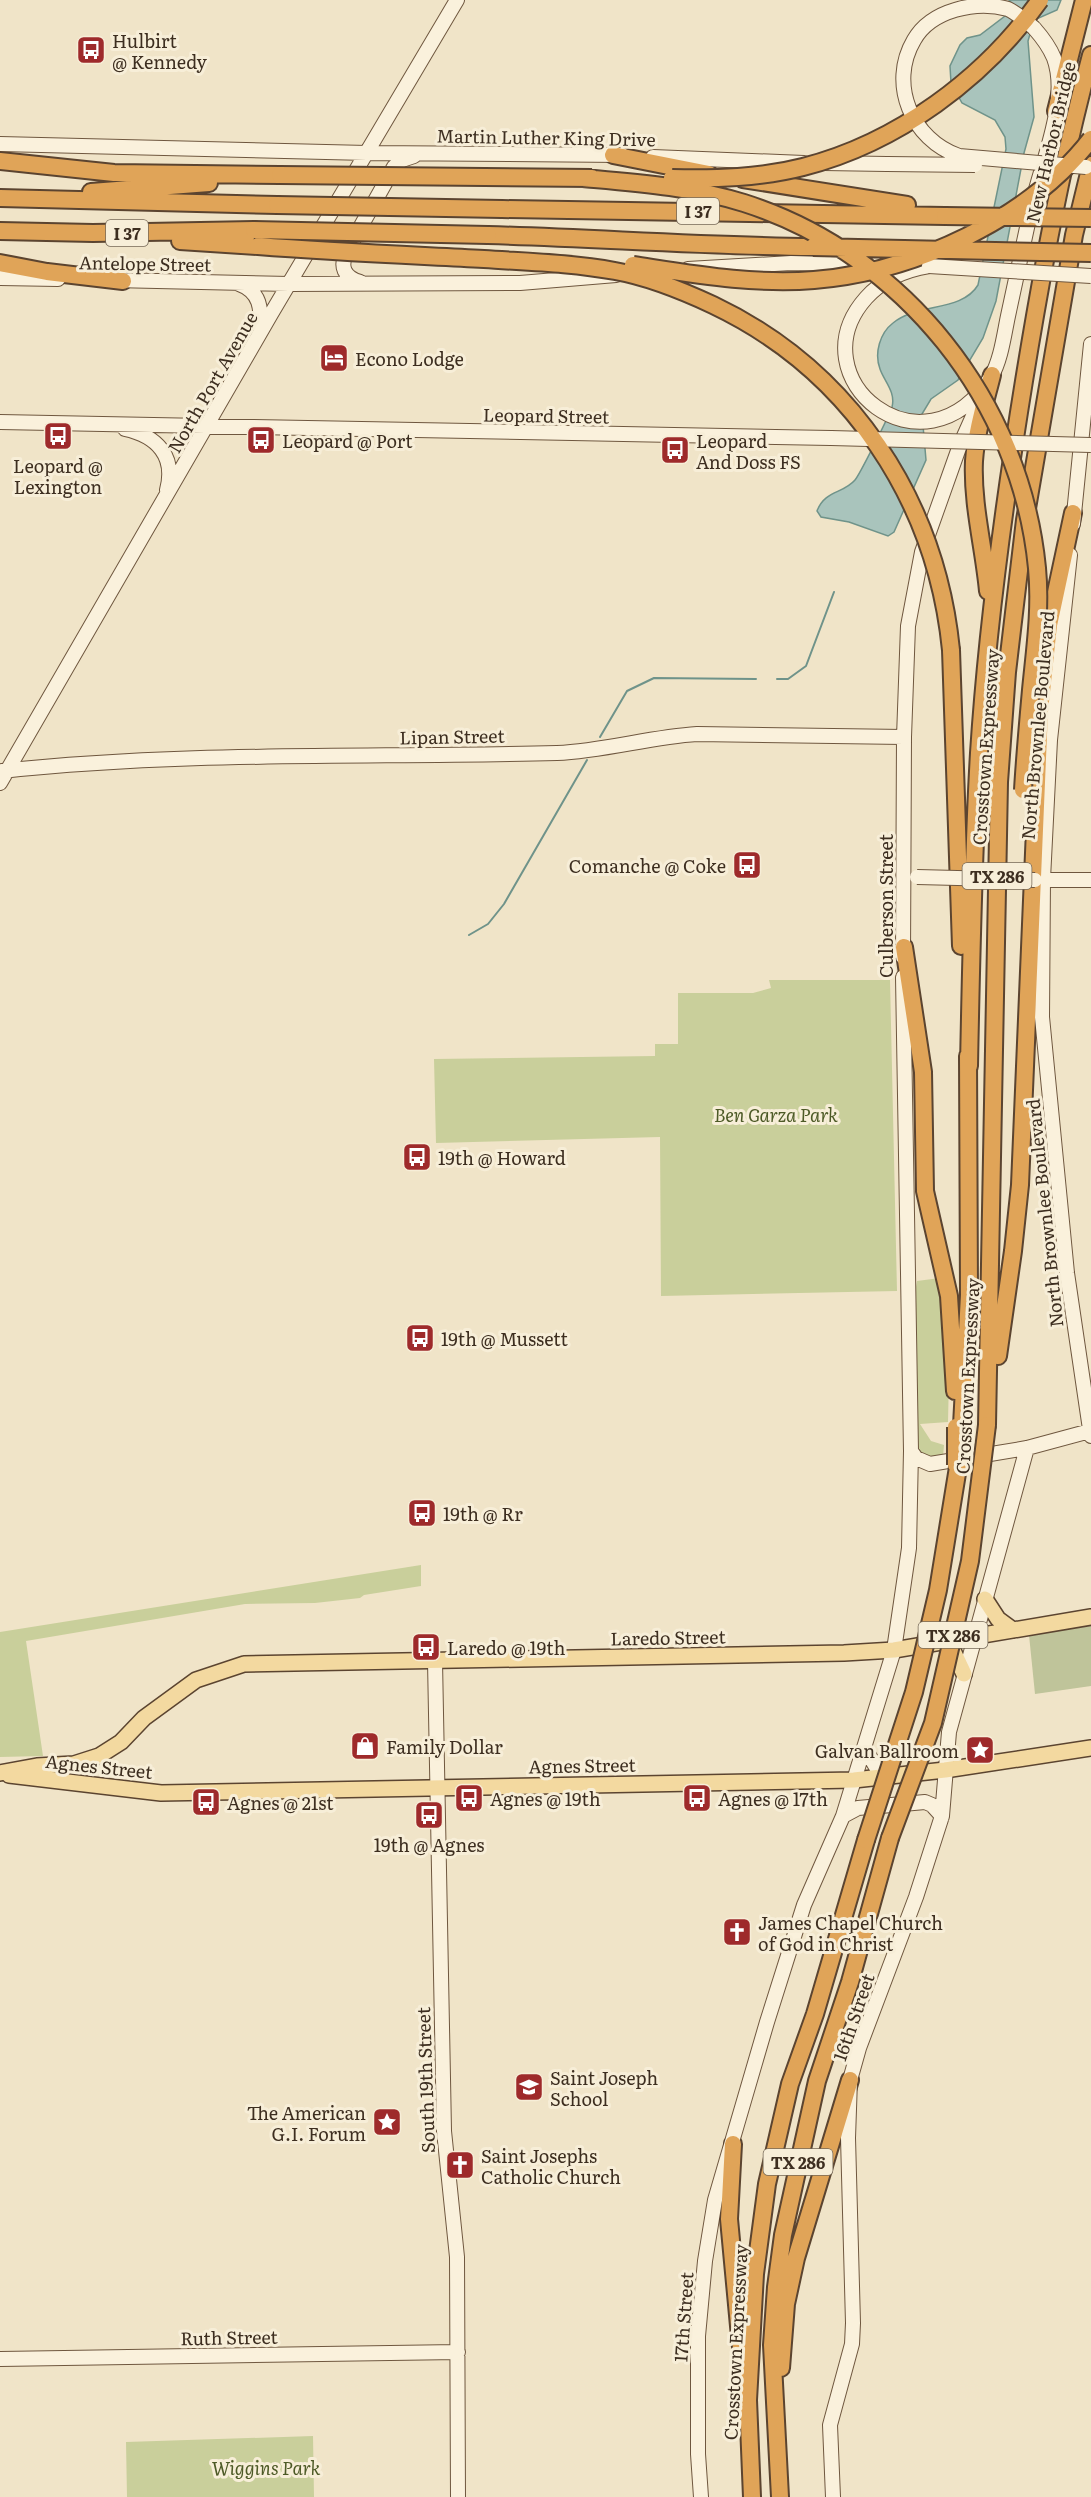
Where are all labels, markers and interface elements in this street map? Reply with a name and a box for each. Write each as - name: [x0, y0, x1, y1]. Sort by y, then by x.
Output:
- place label: Hulbirt @ Kennedy: [112, 27, 208, 75]
- bus stop icon: Hulbirt @ Kennedy: [75, 34, 107, 66]
- street label: New Harbor Bridge: [1018, 59, 1082, 225]
- street label: Martin Luther King Drive: [436, 122, 656, 152]
- road number: I 37: [677, 198, 719, 224]
- road number: I 37: [106, 220, 148, 246]
- street label: Antelope Street: [79, 248, 212, 278]
- street label: North Port Avenue: [160, 306, 264, 458]
- hotel icon: Econo Lodge: [318, 342, 350, 374]
- place label: Econo Lodge: [355, 345, 464, 372]
- street label: Leopard Street: [483, 400, 610, 430]
- bus stop icon: Leopard @ Lexington: [42, 420, 74, 452]
- bus stop icon: Leopard @ Port: [245, 424, 277, 456]
- place label: Leopard @ Port: [282, 427, 413, 454]
- place label: Leopard And Doss FS: [696, 427, 801, 475]
- bus stop icon: Leopard And Doss FS: [659, 434, 691, 466]
- place label: Leopard @ Lexington: [13, 452, 103, 500]
- street label: North Brownlee Boulevard: [1014, 609, 1060, 841]
- street label: Crosstown Expressway: [965, 647, 1005, 846]
- street label: Lipan Street: [399, 722, 506, 750]
- street label: Culberson Street: [872, 833, 899, 978]
- bus stop icon: Comanche @ Coke: [731, 849, 763, 881]
- place label: Comanche @ Coke: [569, 852, 726, 879]
- road number: TX 286: [962, 863, 1032, 889]
- street label: North Brownlee Boulevard: [1019, 1097, 1069, 1329]
- park label: Ben Garza Park: [714, 1101, 838, 1128]
- bus stop icon: 19th @ Howard: [401, 1141, 433, 1173]
- place label: 19th @ Howard: [438, 1144, 566, 1171]
- street label: Crosstown Expressway: [948, 1277, 986, 1475]
- bus stop icon: 19th @ Mussett: [404, 1322, 436, 1354]
- place label: 19th @ Mussett: [441, 1325, 569, 1352]
- bus stop icon: 19th @ Rr: [406, 1497, 438, 1529]
- place label: 19th @ Rr: [443, 1500, 523, 1527]
- street label: Laredo Street: [610, 1622, 727, 1652]
- road number: TX 286: [918, 1622, 988, 1648]
- bus stop icon: Laredo @ 19th: [410, 1631, 442, 1663]
- place label: Laredo @ 19th: [447, 1634, 566, 1661]
- shop icon: Family Dollar: [349, 1730, 381, 1762]
- place label: Family Dollar: [386, 1733, 503, 1760]
- place icon: Galvan Ballroom: [964, 1734, 996, 1766]
- place label: Galvan Ballroom: [815, 1737, 959, 1764]
- street label: Agnes Street: [44, 1747, 155, 1785]
- street label: Agnes Street: [528, 1751, 637, 1779]
- bus stop icon: Agnes @ 19th: [453, 1782, 485, 1814]
- bus stop icon: Agnes @ 17th: [681, 1782, 713, 1814]
- place label: Agnes @ 19th: [490, 1785, 601, 1812]
- place label: Agnes @ 17th: [718, 1785, 828, 1812]
- bus stop icon: Agnes @ 21st: [190, 1786, 222, 1818]
- place label: Agnes @ 21st: [227, 1789, 334, 1816]
- bus stop icon: 19th @ Agnes: [413, 1799, 445, 1831]
- place label: 19th @ Agnes: [374, 1831, 484, 1858]
- place label: James Chapel Church of God in Christ: [758, 1909, 943, 1957]
- church icon: James Chapel Church of God in Christ: [721, 1916, 753, 1948]
- street label: 16th Street: [825, 1969, 881, 2065]
- street label: South 19th Street: [409, 2006, 441, 2153]
- place label: Saint Joseph School: [550, 2064, 658, 2112]
- school or university icon: Saint Joseph School: [513, 2071, 545, 2103]
- place label: The American G.I. Forum: [247, 2099, 366, 2147]
- place icon: The American G.I. Forum: [371, 2106, 403, 2138]
- place label: Saint Josephs Catholic Church: [481, 2142, 621, 2190]
- church icon: Saint Josephs Catholic Church: [444, 2149, 476, 2181]
- road number: TX 286: [764, 2149, 832, 2175]
- street label: Crosstown Expressway: [716, 2243, 754, 2441]
- street label: 17th Street: [666, 2270, 700, 2363]
- street label: Ruth Street: [180, 2323, 279, 2351]
- park label: Wiggins Park: [212, 2454, 320, 2481]

